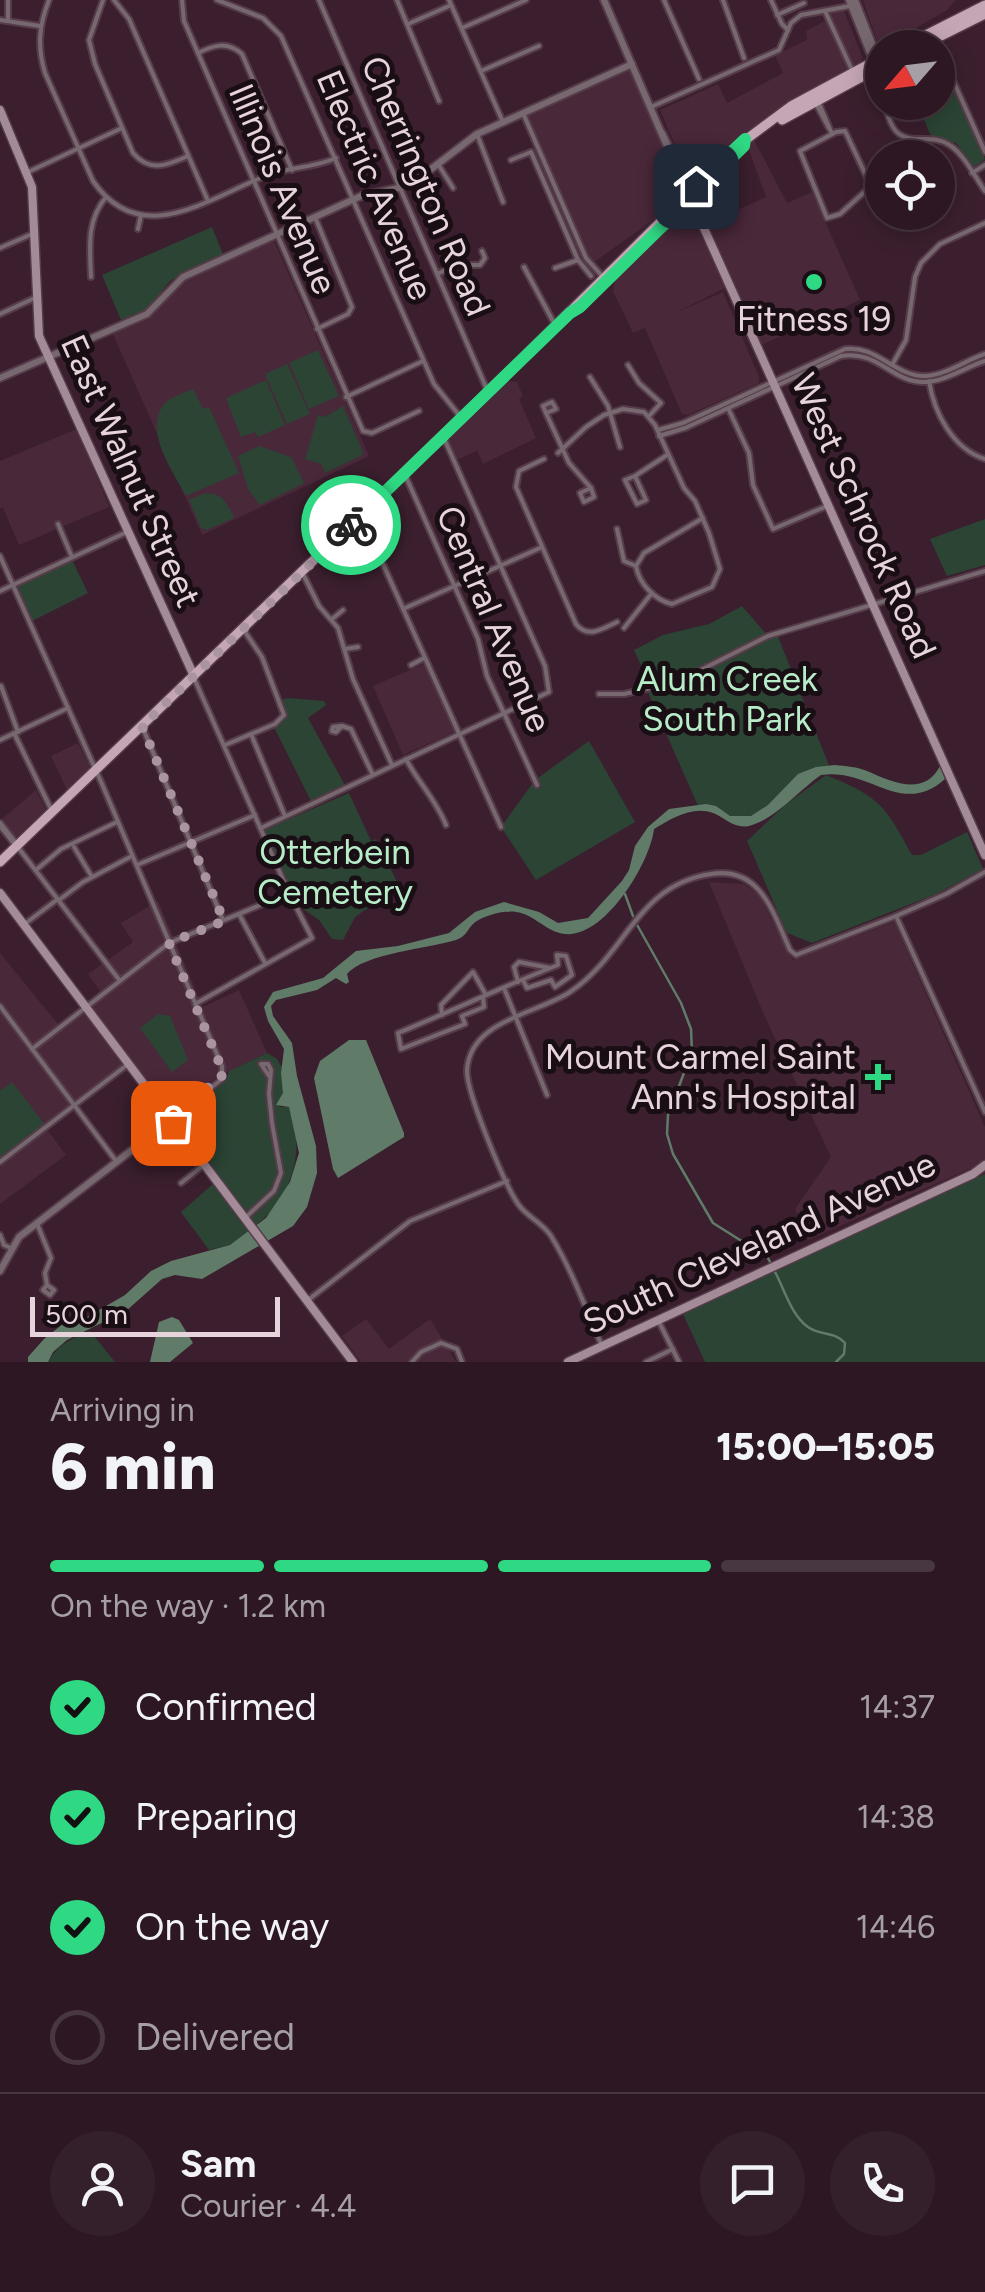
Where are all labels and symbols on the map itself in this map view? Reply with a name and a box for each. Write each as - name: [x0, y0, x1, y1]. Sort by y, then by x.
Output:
- north arrow: [865, 30, 955, 120]
- street label: Cherrington Road: [352, 50, 500, 322]
- street label: Electric Avenue: [308, 64, 442, 306]
- street label: Illinois Avenue: [220, 78, 346, 300]
- pin: [654, 144, 739, 229]
- marker: Fitness 19: [803, 271, 825, 293]
- place label: Fitness 19: [737, 298, 891, 340]
- street label: East Walnut Street: [52, 328, 210, 614]
- street label: West Schrock Road: [782, 367, 946, 665]
- courier: [301, 475, 401, 575]
- street label: Central Avenue: [427, 500, 561, 738]
- park label: Alum Creek South Park: [636, 658, 818, 740]
- park label: Otterbein Cemetery: [257, 831, 413, 913]
- place label: Mount Carmel Saint Ann's Hospital: [545, 1036, 856, 1118]
- marker: Mount Carmel Saint Ann's Hospital: [865, 1064, 891, 1090]
- pin: [131, 1081, 216, 1166]
- street label: South Cleveland Avenue: [576, 1143, 942, 1343]
- scale bar: [30, 1292, 280, 1336]

